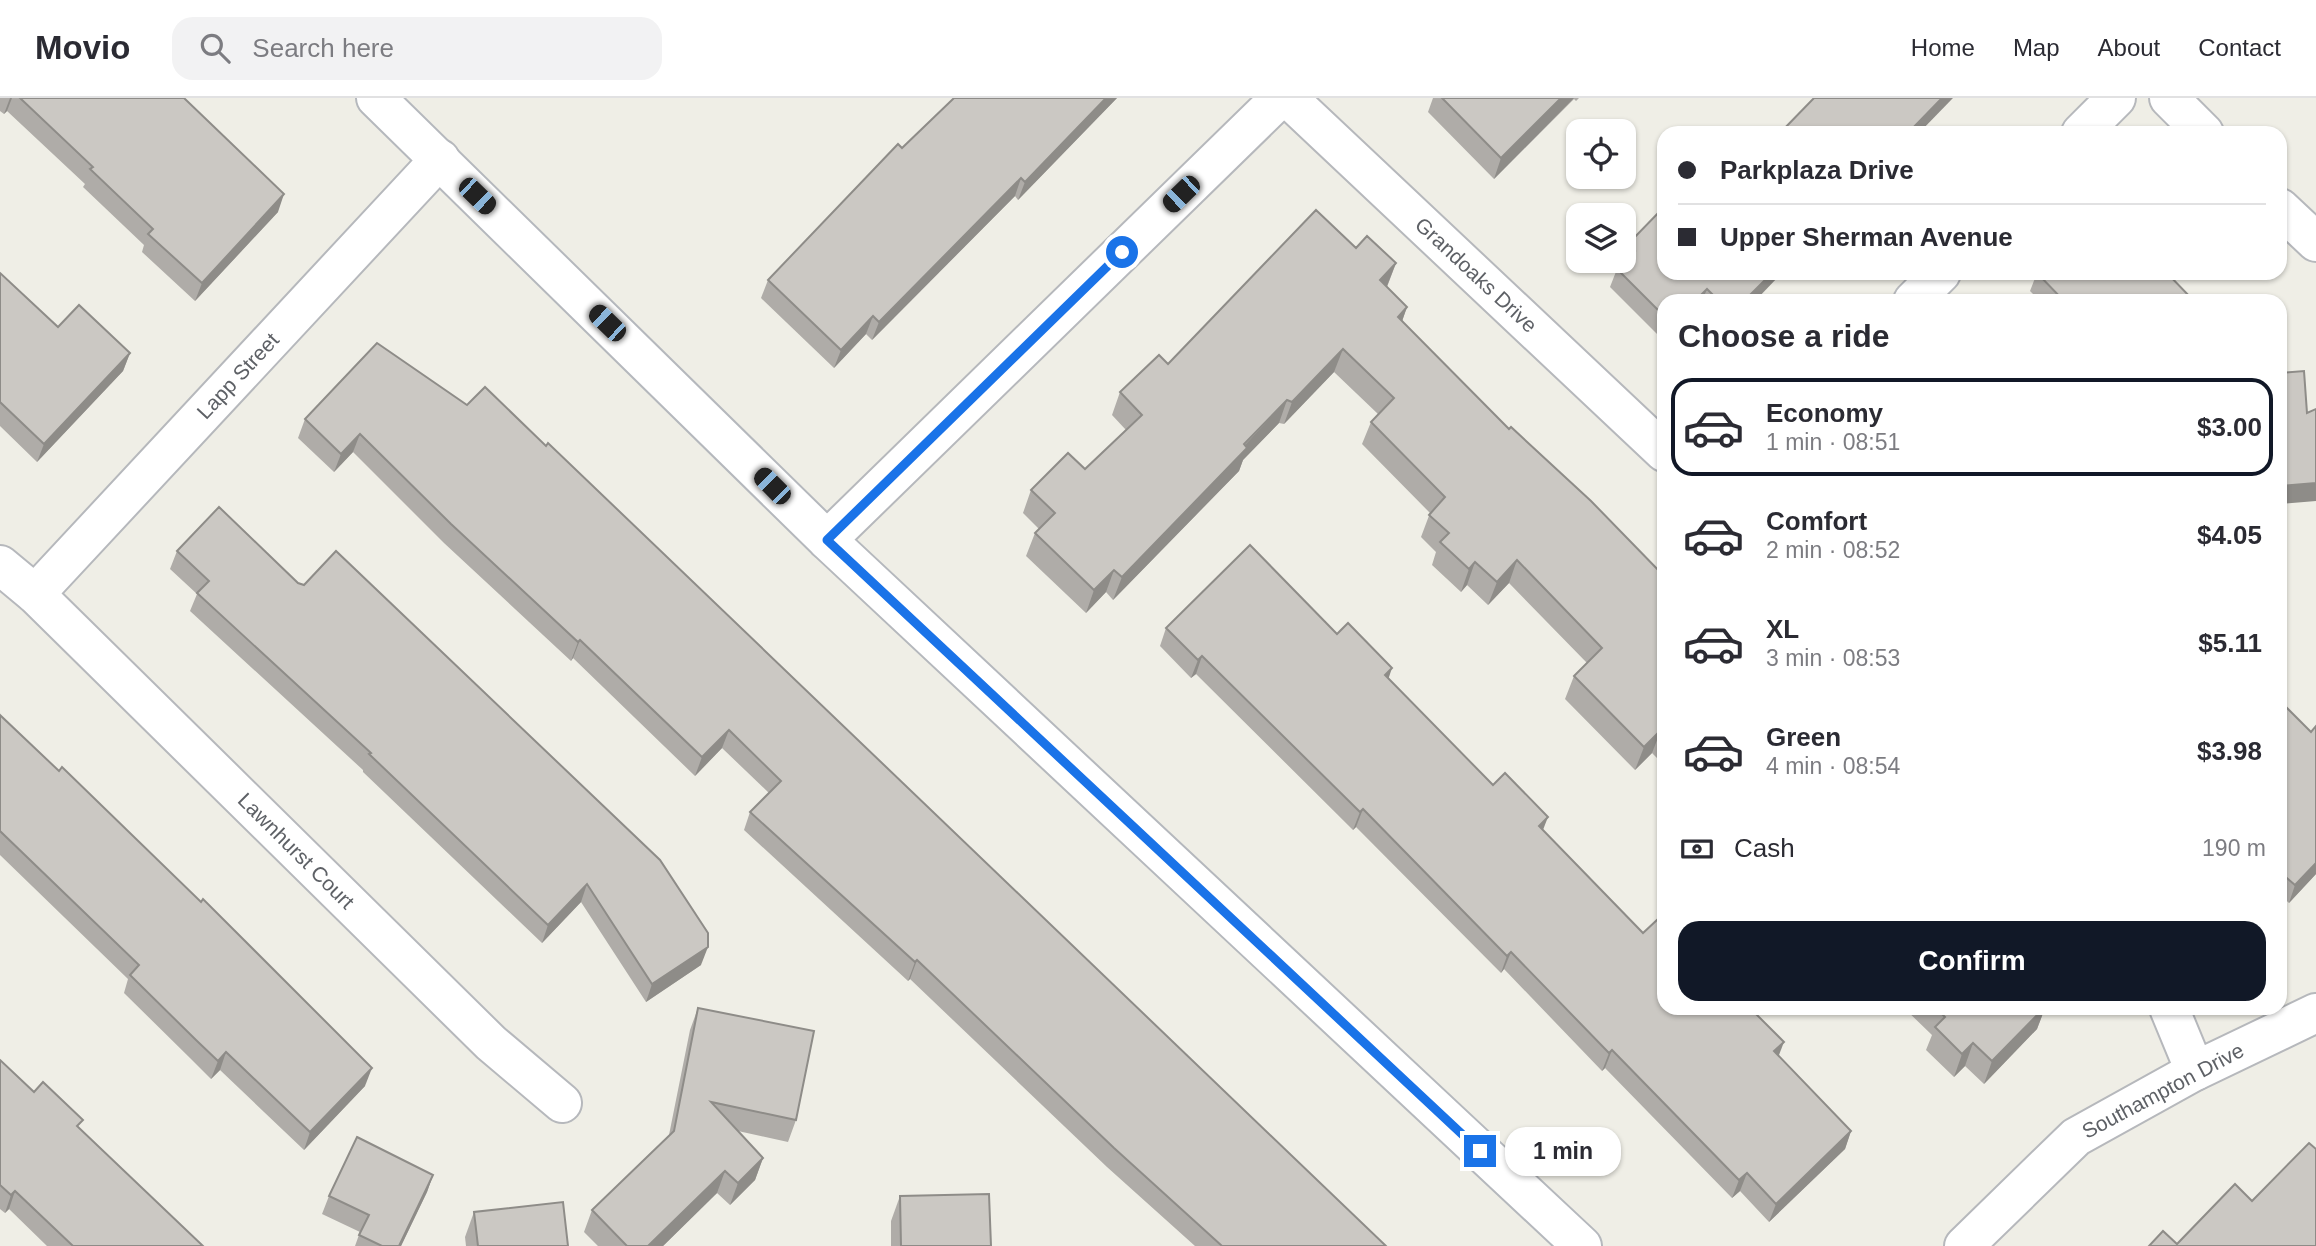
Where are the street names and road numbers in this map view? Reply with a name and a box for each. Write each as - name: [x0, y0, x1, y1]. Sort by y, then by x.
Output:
- street label: Grandoaks Drive: [1411, 212, 1542, 337]
- street label: Lapp Street: [192, 328, 283, 423]
- street label: Lawnhurst Court: [234, 788, 359, 913]
- street label: Southampton Drive: [2078, 1038, 2248, 1143]

